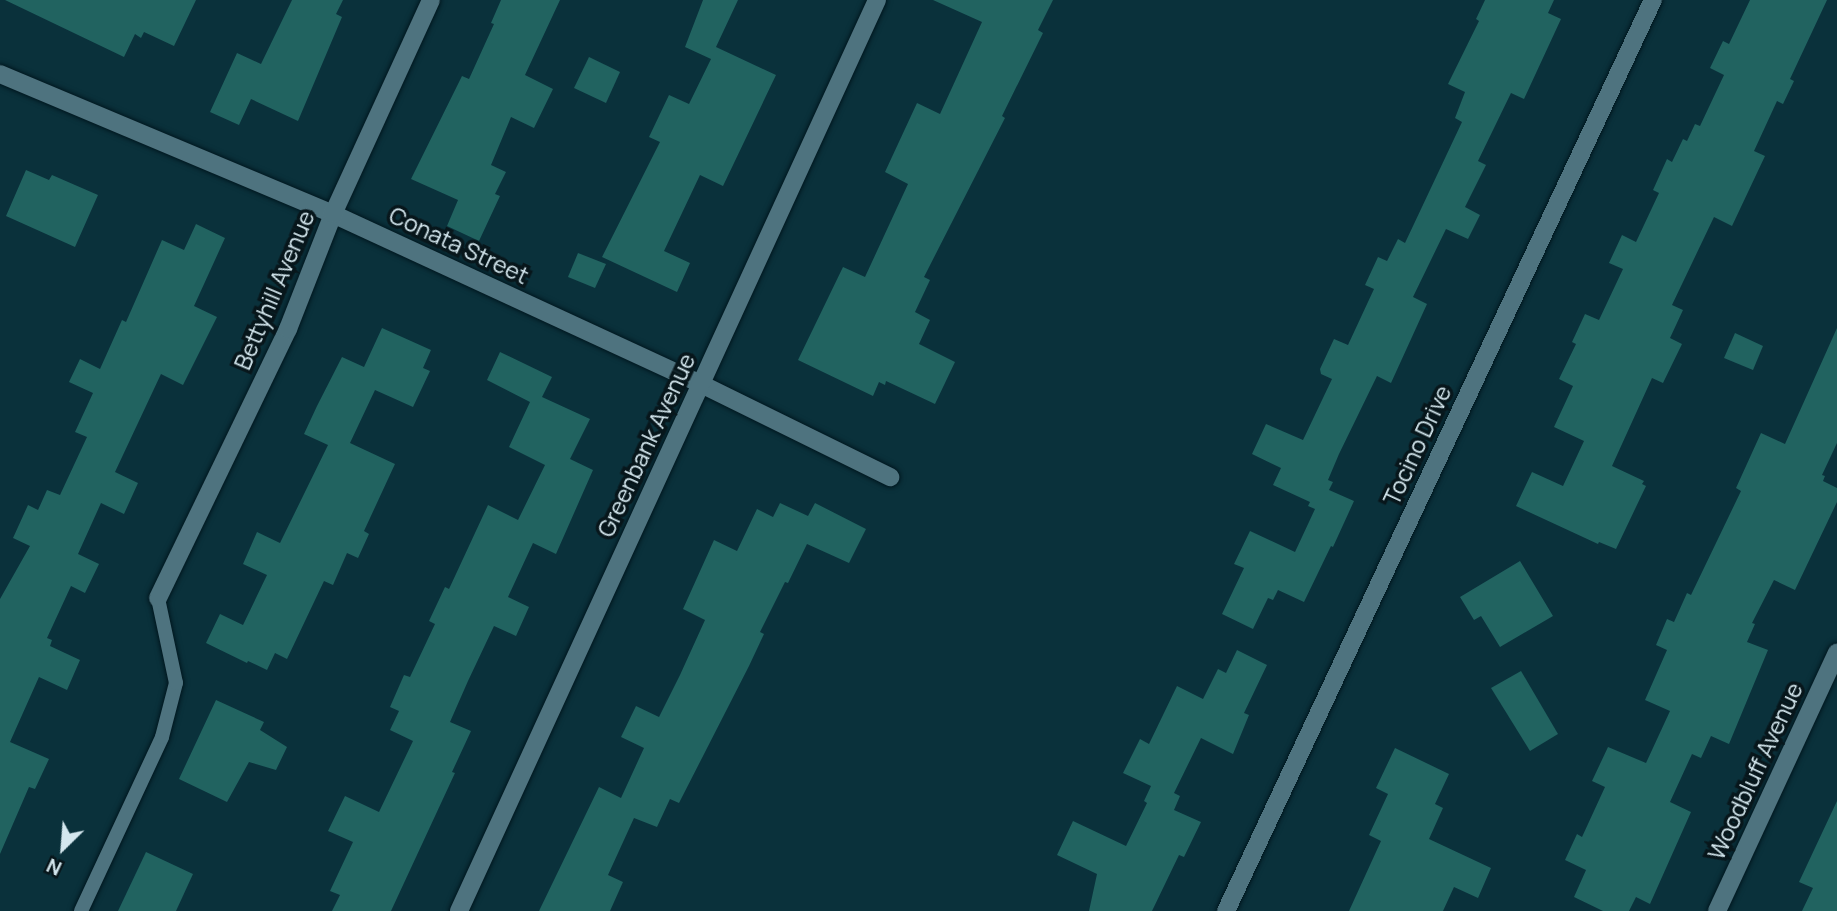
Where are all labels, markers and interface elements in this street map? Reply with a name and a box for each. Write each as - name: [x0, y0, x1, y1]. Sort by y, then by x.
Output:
- street label: Conata Street: [385, 201, 533, 289]
- street label: Bettyhill Avenue: [228, 206, 320, 374]
- street label: Greenbank Avenue: [591, 349, 701, 541]
- street label: Tocino Drive: [1377, 381, 1457, 509]
- street label: Woodbluff Avenue: [1702, 678, 1808, 864]
- north arrow: [28, 813, 98, 883]
- text: N: [42, 852, 66, 882]

